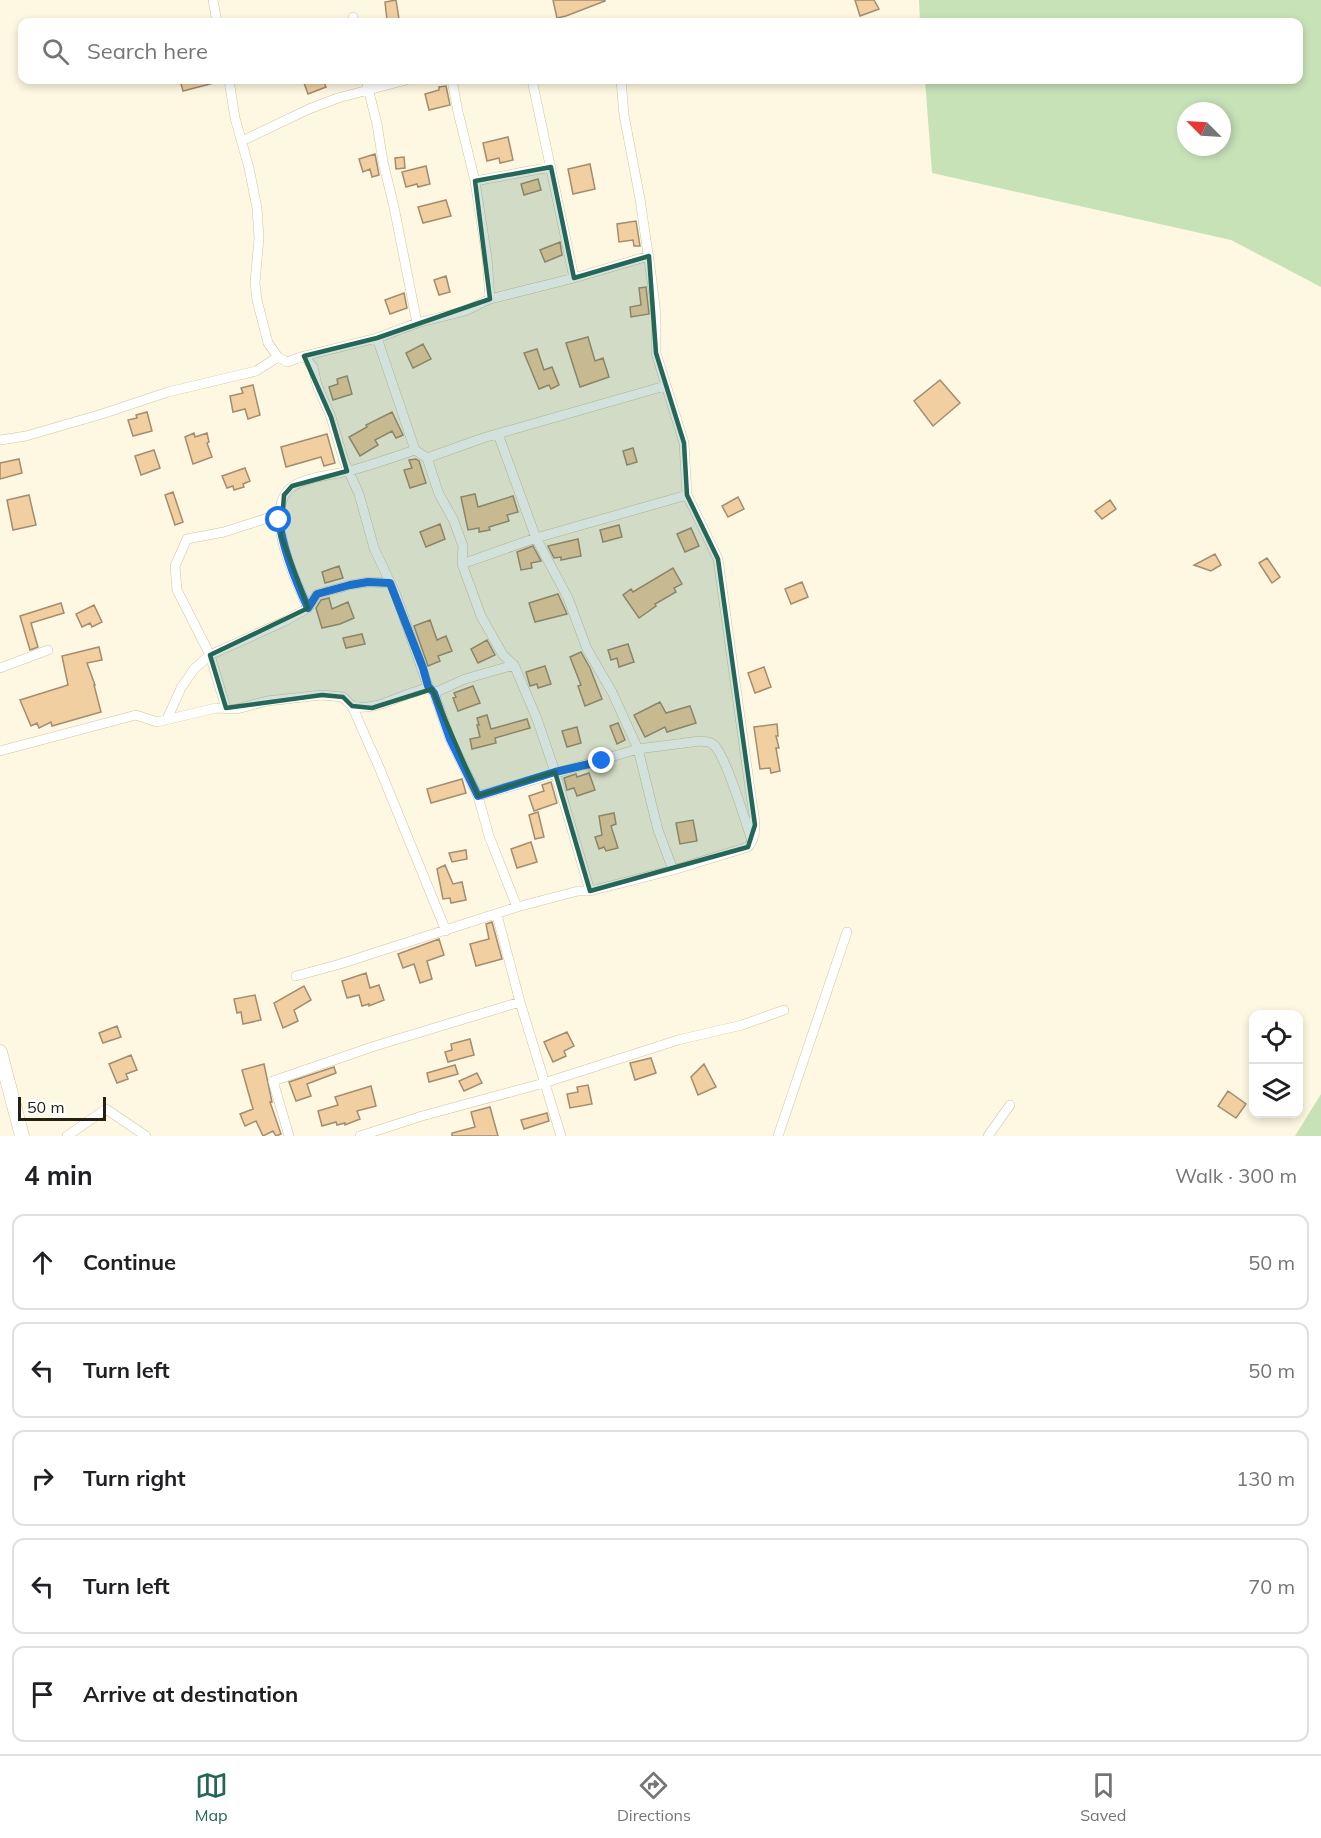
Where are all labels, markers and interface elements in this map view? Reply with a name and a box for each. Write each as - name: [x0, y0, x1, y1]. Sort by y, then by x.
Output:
- search box: [18, 18, 1303, 84]
- icon: search: [39, 35, 72, 68]
- text: Search here: [87, 37, 208, 65]
- north arrow: [1177, 102, 1231, 156]
- route start: [265, 506, 291, 532]
- route end: [588, 747, 614, 773]
- map controls: [1249, 1010, 1303, 1118]
- button: locate: [1249, 1010, 1303, 1064]
- button: layers: [1249, 1064, 1303, 1118]
- scale bar: [18, 1094, 106, 1122]
- text: 50 m: [27, 1097, 64, 1117]
- text: 4 min: [24, 1159, 93, 1192]
- text: Walk · 300 m: [1175, 1163, 1297, 1188]
- icon: ahead: [26, 1246, 59, 1279]
- text: Continue: [83, 1248, 176, 1276]
- text: 50 m: [1248, 1250, 1295, 1275]
- icon: left: [26, 1354, 59, 1387]
- text: Turn left: [83, 1356, 170, 1384]
- text: 50 m: [1248, 1358, 1295, 1383]
- icon: right: [26, 1462, 59, 1495]
- text: Turn right: [83, 1464, 186, 1492]
- text: 130 m: [1236, 1466, 1295, 1491]
- icon: left: [26, 1570, 59, 1603]
- text: Turn left: [83, 1572, 170, 1600]
- text: 70 m: [1248, 1574, 1295, 1599]
- icon: arrive: [26, 1678, 59, 1711]
- text: Arrive at destination: [83, 1680, 298, 1708]
- tab: Map: [195, 1769, 228, 1825]
- tab: Directions: [617, 1769, 691, 1825]
- tab: Saved: [1080, 1769, 1126, 1825]

